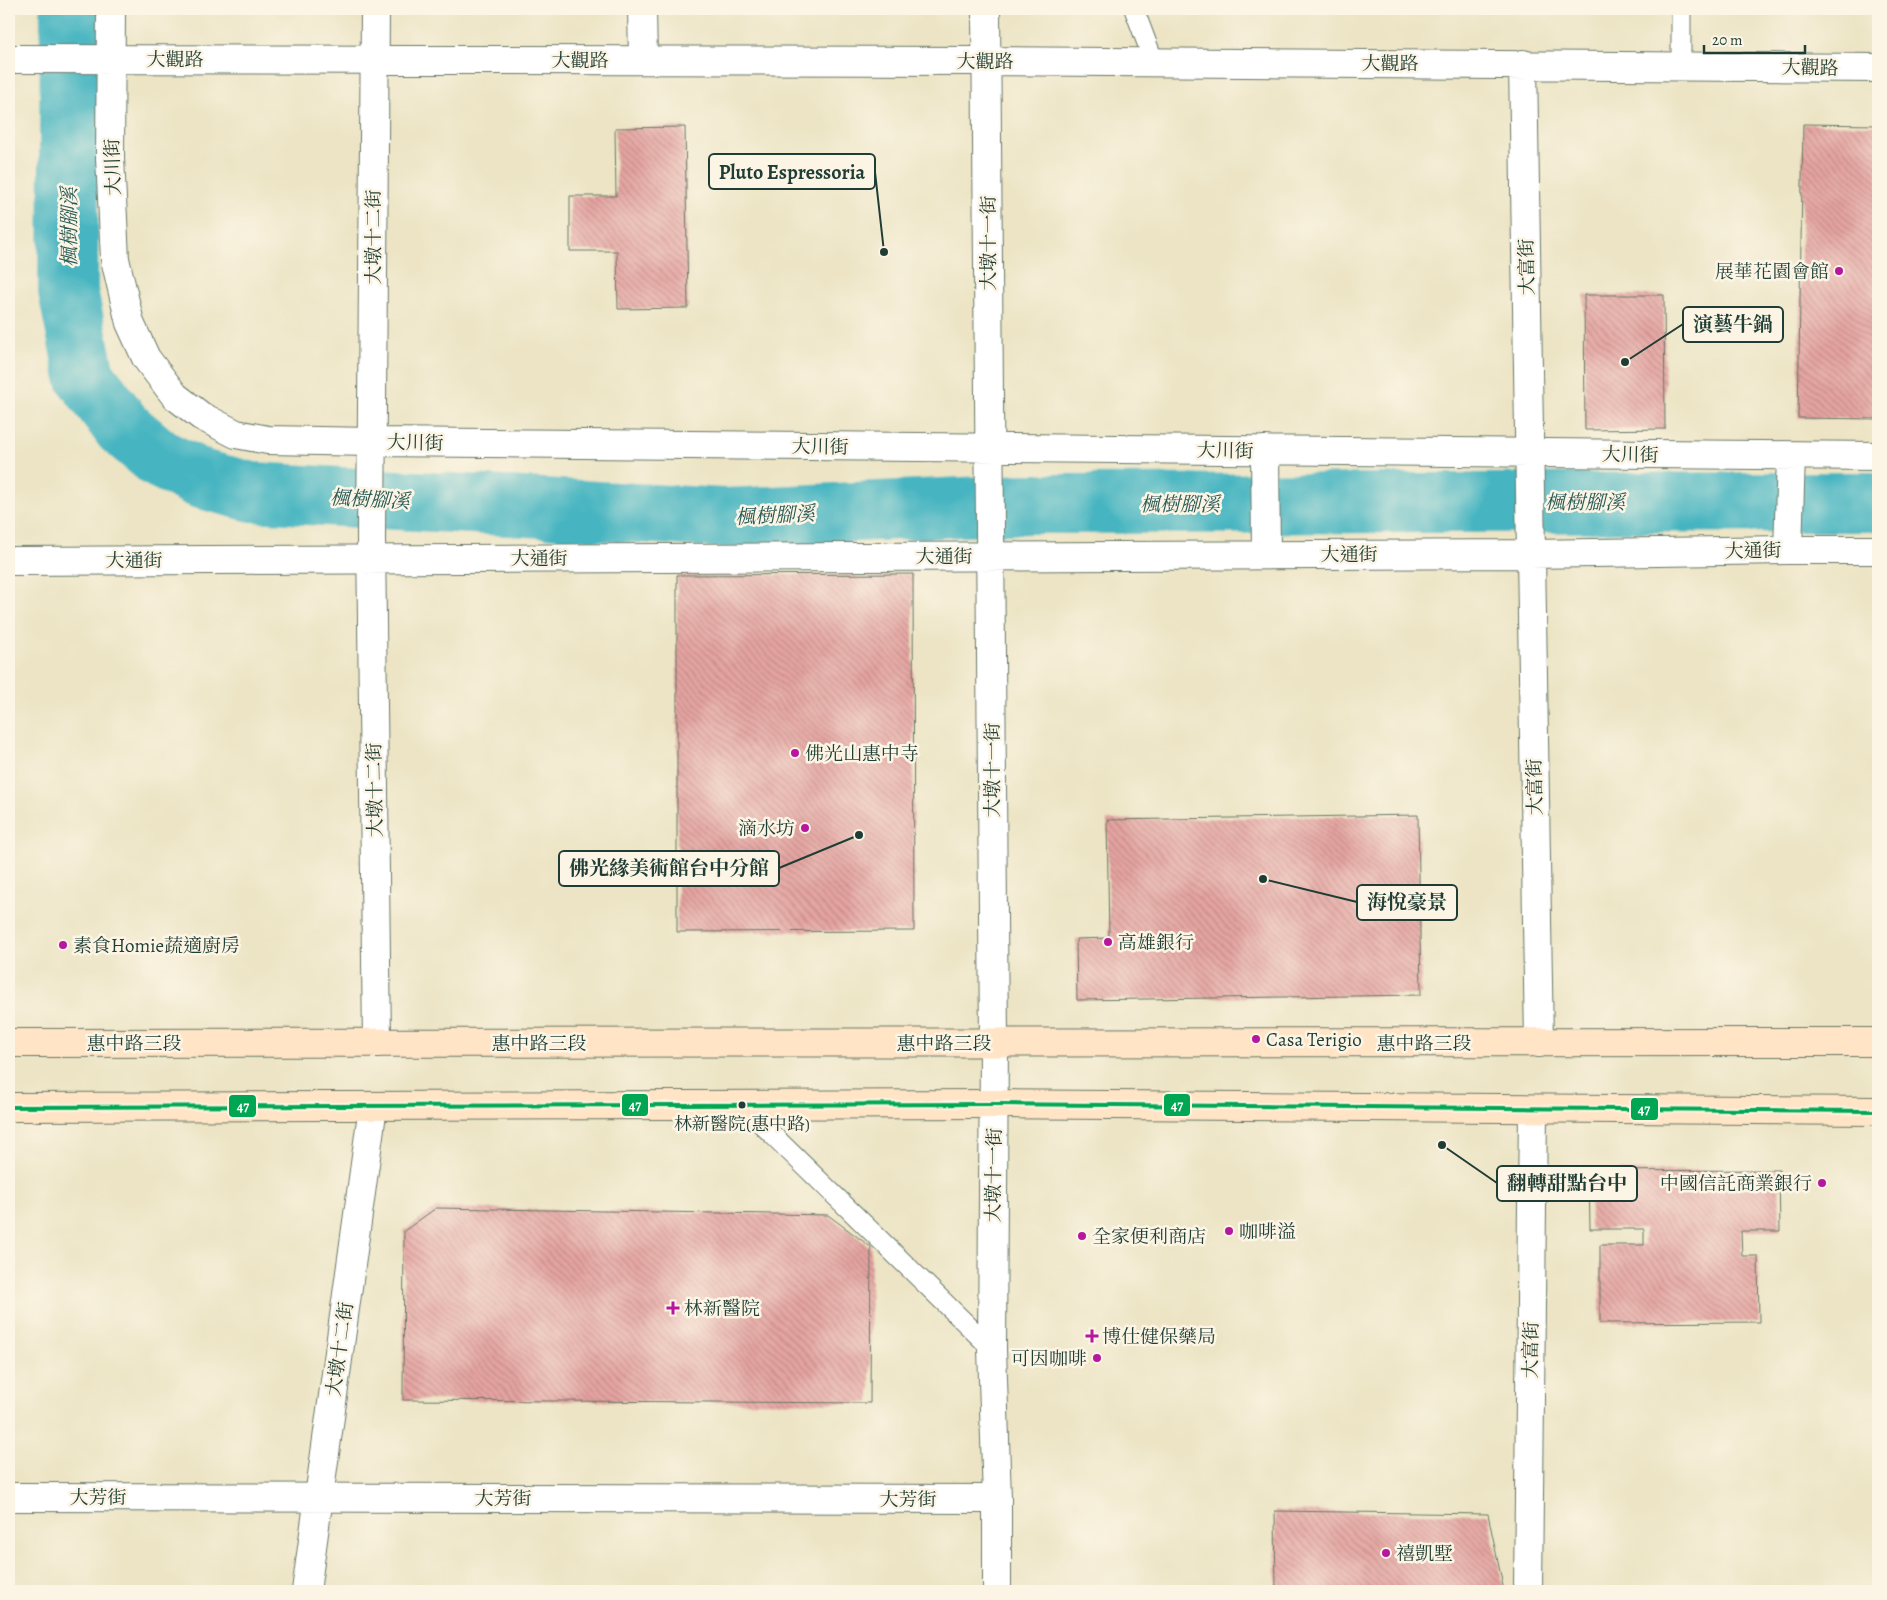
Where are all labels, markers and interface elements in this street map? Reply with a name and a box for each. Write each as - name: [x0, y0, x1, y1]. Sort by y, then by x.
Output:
- scale bar: [1704, 22, 1806, 54]
- text: 20 m: [1712, 30, 1743, 50]
- street label: 大觀路: [146, 47, 204, 73]
- street label: 大觀路: [551, 48, 609, 74]
- street label: 大觀路: [956, 49, 1014, 75]
- street label: 大觀路: [1361, 51, 1419, 77]
- street label: 大觀路: [1781, 55, 1839, 81]
- street label: 大川街: [99, 138, 127, 196]
- callout: Pluto Espressoria: [709, 154, 875, 189]
- text: Pluto Espressoria: [719, 159, 866, 186]
- water label: 楓樹腳溪: [56, 185, 83, 267]
- street label: 大墩十二街: [361, 189, 387, 285]
- street label: 大墩十一街: [976, 195, 1002, 291]
- street label: 大富街: [1514, 238, 1540, 296]
- place label: 展華花園會館: [1715, 259, 1829, 285]
- marker: 展華花園會館: [1833, 265, 1845, 277]
- callout: 演藝牛鍋: [1683, 307, 1783, 342]
- text: 演藝牛鍋: [1693, 311, 1773, 338]
- street label: 大川街: [386, 430, 444, 456]
- street label: 大川街: [791, 434, 849, 460]
- street label: 大川街: [1196, 438, 1254, 464]
- street label: 大川街: [1601, 442, 1659, 468]
- water label: 楓樹腳溪: [329, 484, 413, 515]
- water label: 楓樹腳溪: [1545, 489, 1627, 516]
- water label: 楓樹腳溪: [1140, 491, 1222, 518]
- water label: 楓樹腳溪: [734, 500, 818, 531]
- street label: 大通街: [1724, 538, 1782, 564]
- street label: 大通街: [1320, 542, 1378, 568]
- street label: 大通街: [915, 544, 973, 570]
- street label: 大通街: [510, 546, 568, 572]
- street label: 大通街: [105, 548, 163, 574]
- street label: 大墩十一街: [980, 722, 1006, 818]
- place label: 佛光山惠中寺: [805, 741, 919, 767]
- street label: 大墩十二街: [361, 742, 389, 838]
- marker: 佛光山惠中寺: [789, 747, 801, 759]
- street label: 大富街: [1522, 758, 1548, 816]
- place label: 滴水坊: [738, 816, 795, 842]
- marker: 滴水坊: [799, 822, 811, 834]
- callout: 佛光緣美術館台中分館: [559, 851, 779, 886]
- text: 佛光緣美術館台中分館: [569, 855, 769, 882]
- callout: 海悅豪景: [1357, 885, 1457, 920]
- text: 海悅豪景: [1367, 889, 1447, 916]
- place label: 高雄銀行: [1118, 930, 1194, 956]
- place label: 素食Homie蔬適廚房: [73, 933, 240, 959]
- marker: 高雄銀行: [1102, 936, 1114, 948]
- marker: 素食Homie蔬適廚房: [57, 939, 69, 951]
- place label: Casa Terigio: [1266, 1027, 1362, 1053]
- street label: 惠中路三段: [86, 1031, 182, 1057]
- street label: 惠中路三段: [491, 1031, 587, 1057]
- street label: 惠中路三段: [896, 1031, 992, 1057]
- street label: 惠中路三段: [1376, 1031, 1472, 1057]
- marker: Casa Terigio: [1250, 1033, 1262, 1045]
- line badge: 47: [621, 1093, 649, 1117]
- line badge: 47: [1163, 1093, 1191, 1117]
- line badge: 47: [228, 1094, 257, 1118]
- text: 47: [629, 1096, 641, 1115]
- text: 47: [1171, 1096, 1183, 1115]
- text: 47: [237, 1097, 249, 1116]
- line badge: 47: [1630, 1097, 1659, 1121]
- marker: 林新醫院(惠中路): [737, 1100, 747, 1110]
- text: 47: [1638, 1100, 1650, 1119]
- place label: 林新醫院(惠中路): [674, 1112, 810, 1136]
- street label: 大墩十一街: [980, 1127, 1008, 1223]
- callout: 翻轉甜點台中: [1497, 1166, 1637, 1201]
- text: 翻轉甜點台中: [1507, 1170, 1627, 1197]
- place label: 中國信託商業銀行: [1660, 1171, 1812, 1197]
- marker: 中國信託商業銀行: [1816, 1177, 1828, 1189]
- place label: 咖啡溢: [1239, 1219, 1296, 1245]
- place label: 全家便利商店: [1092, 1224, 1206, 1250]
- marker: 咖啡溢: [1223, 1225, 1235, 1237]
- marker: 全家便利商店: [1076, 1230, 1088, 1242]
- place label: 林新醫院: [684, 1296, 760, 1322]
- street label: 大墩十二街: [321, 1300, 359, 1398]
- marker: 林新醫院: [666, 1301, 680, 1315]
- street label: 大富街: [1518, 1321, 1544, 1379]
- place label: 博仕健保藥局: [1102, 1324, 1216, 1350]
- marker: 博仕健保藥局: [1086, 1330, 1098, 1342]
- place label: 可因咖啡: [1011, 1346, 1087, 1372]
- marker: 可因咖啡: [1091, 1352, 1103, 1364]
- street label: 大芳街: [69, 1485, 127, 1511]
- street label: 大芳街: [474, 1486, 532, 1512]
- street label: 大芳街: [879, 1487, 937, 1513]
- place label: 禧凱墅: [1396, 1541, 1453, 1567]
- marker: 禧凱墅: [1380, 1547, 1392, 1559]

